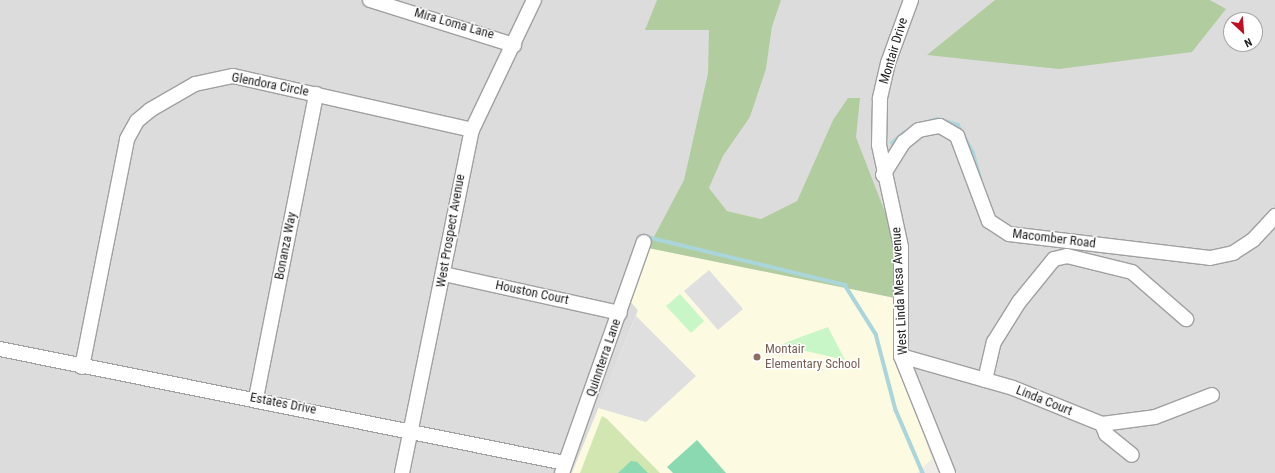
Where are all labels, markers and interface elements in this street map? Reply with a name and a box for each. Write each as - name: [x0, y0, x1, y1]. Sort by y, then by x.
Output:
- street label: Mira Loma Lane: [412, 5, 496, 43]
- north arrow: [1223, 12, 1263, 52]
- street label: Montair Drive: [877, 16, 911, 86]
- text: N: [1242, 35, 1254, 50]
- street label: Glendora Circle: [230, 70, 310, 100]
- street label: West Prospect Avenue: [433, 173, 469, 289]
- street label: Bonanza Way: [272, 211, 300, 281]
- street label: Macomber Road: [1011, 226, 1097, 252]
- street label: West Linda Mesa Avenue: [889, 227, 911, 355]
- street label: Houston Court: [494, 278, 570, 308]
- street label: Quinnterra Lane: [583, 317, 625, 399]
- place label: Montair Elementary School: [765, 342, 860, 373]
- marker: Montair Elementary School: [752, 352, 762, 362]
- street label: Linda Court: [1014, 383, 1074, 419]
- street label: Estates Drive: [249, 390, 317, 418]

